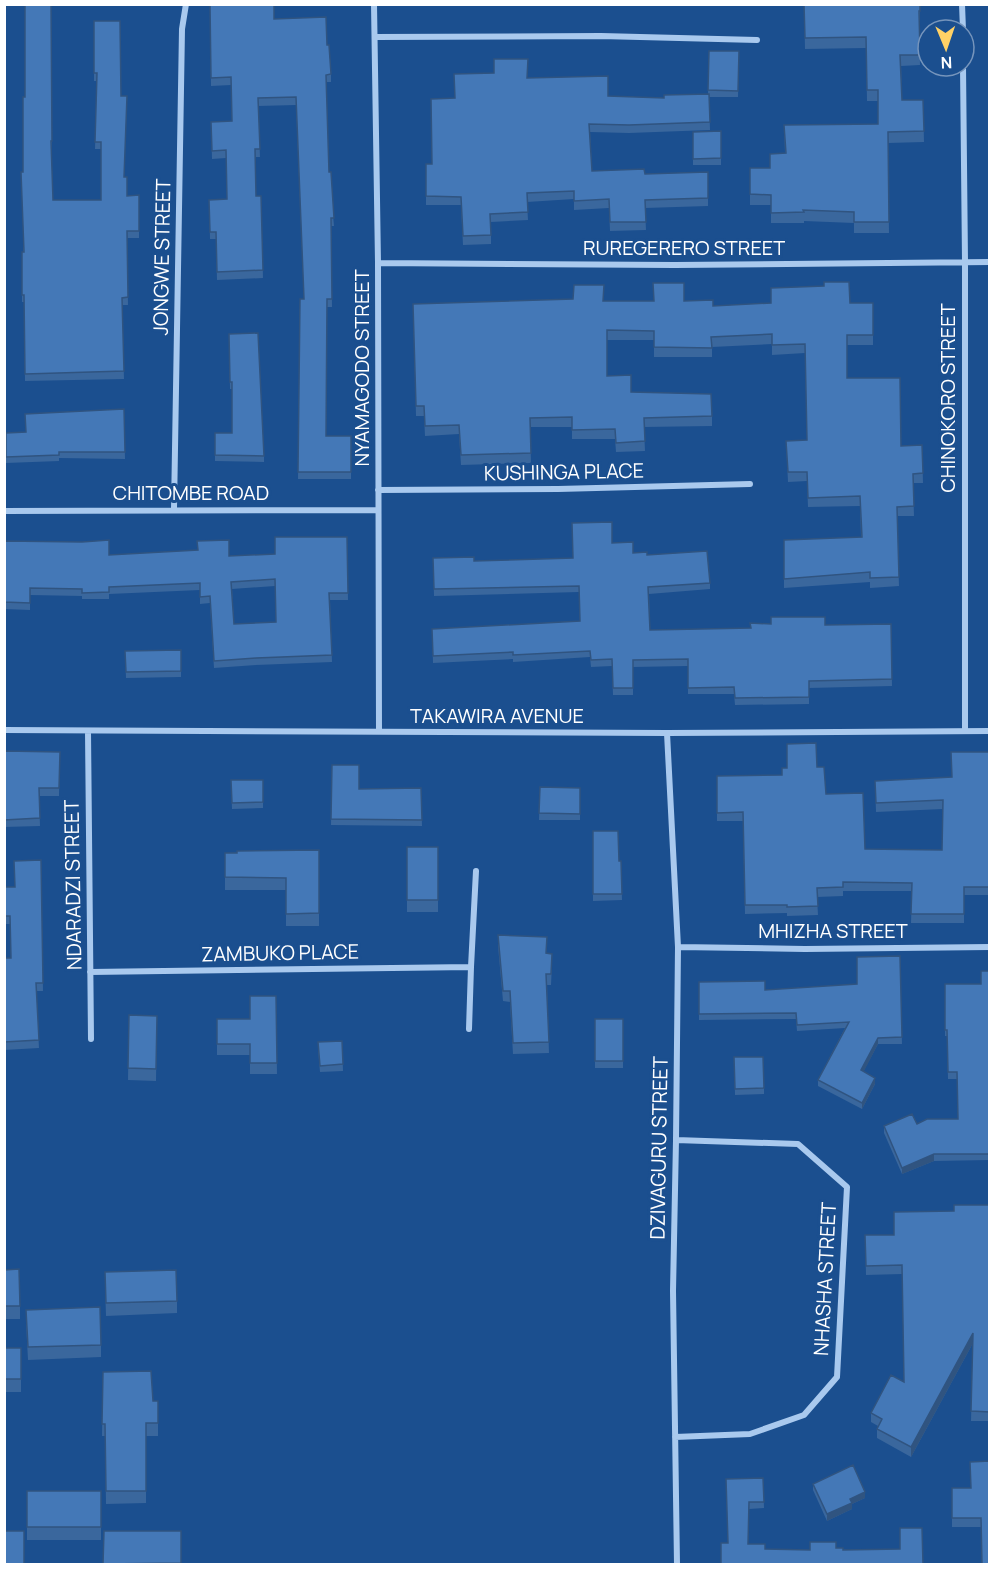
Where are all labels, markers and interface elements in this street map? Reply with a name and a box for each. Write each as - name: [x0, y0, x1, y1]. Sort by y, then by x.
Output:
- north arrow: [916, 18, 976, 78]
- text: N: [940, 52, 953, 74]
- street label: JONGWE STREET: [147, 178, 176, 336]
- street label: RUREGERERO STREET: [583, 234, 785, 261]
- street label: NYAMAGODO STREET: [348, 269, 375, 467]
- street label: CHINOKORO STREET: [934, 303, 961, 493]
- street label: KUSHINGA PLACE: [484, 457, 644, 486]
- street label: CHITOMBE ROAD: [113, 479, 269, 506]
- street label: TAKAWIRA AVENUE: [410, 702, 584, 729]
- street label: NDARADZI STREET: [58, 799, 87, 970]
- street label: MHIZHA STREET: [758, 917, 908, 944]
- street label: ZAMBUKO PLACE: [201, 938, 359, 967]
- street label: DZIVAGURU STREET: [643, 1056, 674, 1240]
- street label: NHASHA STREET: [807, 1201, 842, 1357]

